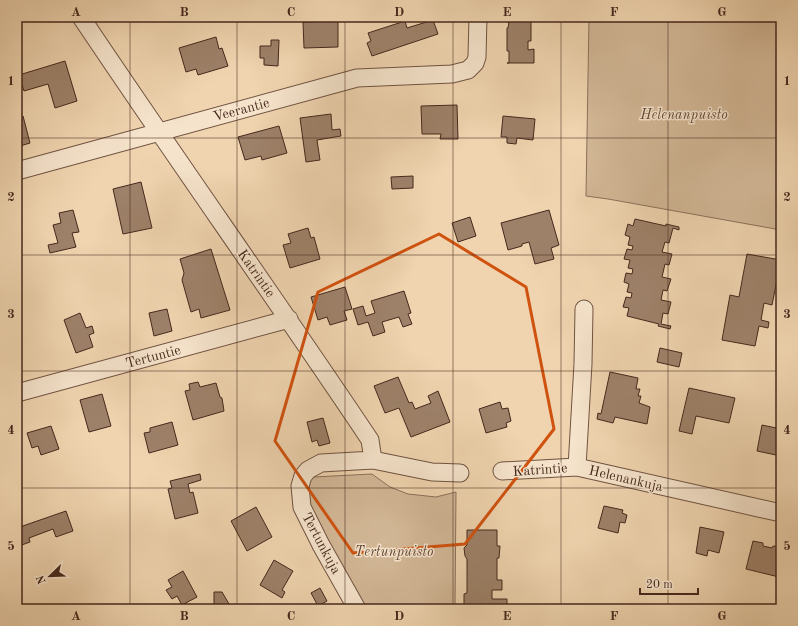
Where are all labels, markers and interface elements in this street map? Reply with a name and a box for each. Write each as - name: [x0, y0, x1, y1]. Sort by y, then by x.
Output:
- text: A: [71, 6, 81, 19]
- text: B: [179, 6, 189, 19]
- text: C: [287, 6, 295, 19]
- text: D: [394, 6, 404, 19]
- text: E: [503, 6, 512, 19]
- text: F: [610, 6, 619, 19]
- text: G: [717, 6, 727, 19]
- text: 1: [7, 75, 15, 88]
- text: 1: [783, 75, 791, 88]
- street label: Veerantie: [212, 96, 271, 124]
- park label: Helenanpuisto: [639, 108, 728, 123]
- text: 2: [7, 191, 15, 204]
- text: 2: [783, 191, 791, 204]
- street label: Katrintie: [235, 247, 278, 300]
- text: 3: [7, 308, 15, 321]
- text: 3: [783, 308, 791, 321]
- street label: Tertuntie: [124, 343, 182, 371]
- text: 4: [7, 424, 15, 437]
- text: 4: [783, 424, 791, 437]
- street label: Katrintie: [512, 461, 568, 479]
- street label: Helenankuja: [587, 464, 664, 494]
- street label: Tertunkuja: [299, 510, 343, 577]
- text: 5: [7, 540, 15, 553]
- text: 5: [783, 540, 791, 553]
- park label: Tertunpuisto: [355, 545, 434, 560]
- north arrow: [30, 556, 70, 596]
- scale bar: [640, 570, 698, 596]
- text: N: [35, 573, 49, 585]
- text: 20 m: [646, 579, 673, 591]
- text: A: [71, 610, 81, 623]
- text: B: [179, 610, 189, 623]
- text: C: [287, 610, 295, 623]
- text: D: [394, 610, 404, 623]
- text: E: [503, 610, 512, 623]
- text: F: [610, 610, 619, 623]
- text: G: [717, 610, 727, 623]

